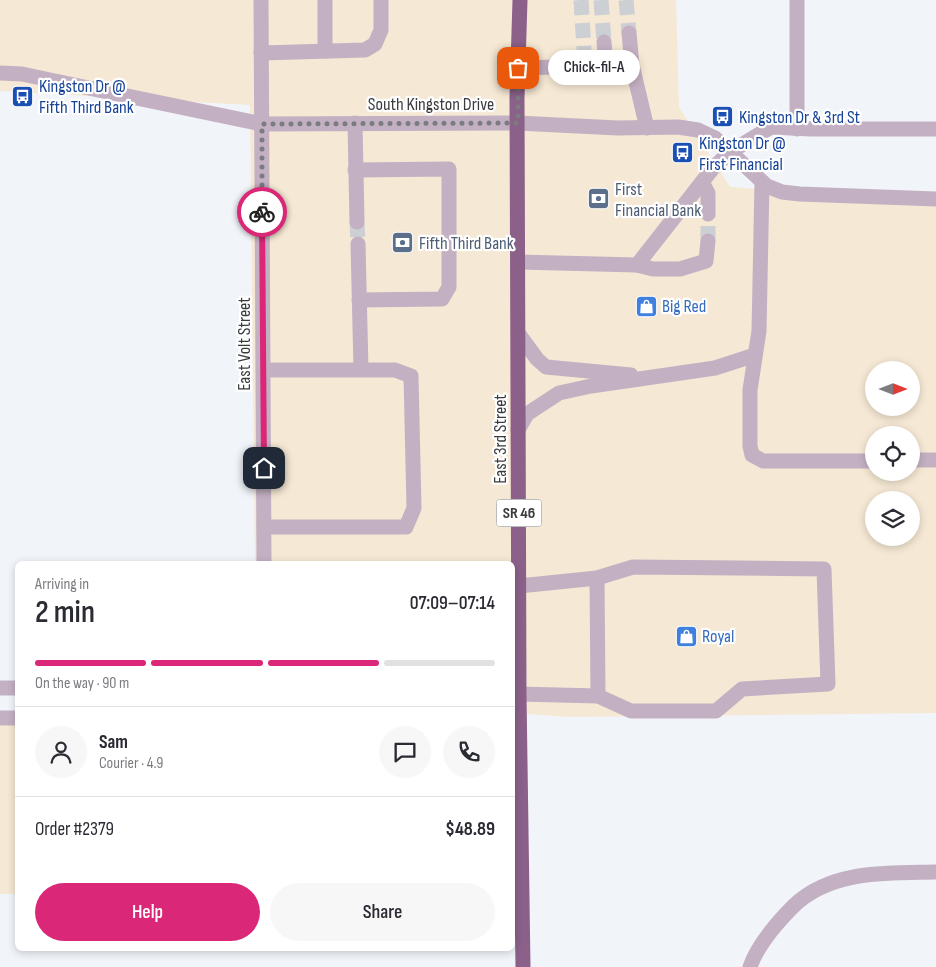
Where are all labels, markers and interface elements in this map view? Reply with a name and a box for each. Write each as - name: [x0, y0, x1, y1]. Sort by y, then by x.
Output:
- pin: [497, 47, 539, 89]
- callout: Chick-fil-A: [548, 50, 640, 86]
- icon: bag: [504, 54, 532, 82]
- text: Chick-fil-A: [564, 58, 624, 77]
- place label: Kingston Dr @ Fifth Third Bank: [39, 76, 134, 118]
- bus stop icon: Kingston Dr @ Fifth Third Bank: [11, 84, 35, 108]
- street label: South Kingston Drive: [368, 94, 494, 115]
- bus stop icon: Kingston Dr & 3rd St: [711, 105, 735, 129]
- place label: Kingston Dr & 3rd St: [739, 107, 861, 128]
- place label: Kingston Dr @ First Financial: [699, 133, 786, 175]
- bus stop icon: Kingston Dr @ First Financial: [671, 141, 695, 165]
- place label: First Financial Bank: [615, 179, 701, 221]
- courier: [237, 187, 287, 237]
- bank icon: First Financial Bank: [587, 187, 611, 211]
- icon: bike: [248, 198, 276, 226]
- bank icon: Fifth Third Bank: [391, 231, 415, 255]
- place label: Fifth Third Bank: [419, 233, 514, 254]
- shop icon: Big Red: [634, 294, 658, 318]
- place label: Big Red: [662, 296, 706, 317]
- street label: East Volt Street: [234, 297, 255, 391]
- north arrow: [865, 361, 920, 416]
- map controls: [865, 361, 920, 546]
- street label: East 3rd Street: [490, 394, 511, 484]
- button: locate: [865, 426, 920, 481]
- pin: [243, 447, 285, 489]
- icon: home: [250, 454, 278, 482]
- button: layers: [865, 491, 920, 546]
- road number: SR 46: [496, 499, 542, 526]
- text: Arriving in: [35, 575, 89, 594]
- text: 07:09–07:14: [410, 592, 495, 615]
- text: 2 min: [35, 593, 95, 632]
- shop icon: Royal: [674, 624, 698, 648]
- place label: Royal: [702, 626, 734, 647]
- text: On the way · 90 m: [35, 674, 129, 693]
- button: person: [35, 726, 87, 778]
- button: chat: [379, 726, 431, 778]
- button: phone: [443, 726, 495, 778]
- text: Sam: [99, 731, 128, 754]
- text: Courier · 4.9: [99, 754, 163, 773]
- text: Order #2379: [35, 818, 114, 841]
- text: $48.89: [445, 818, 495, 841]
- button: Help: [35, 883, 260, 941]
- button: Share: [270, 883, 495, 941]

